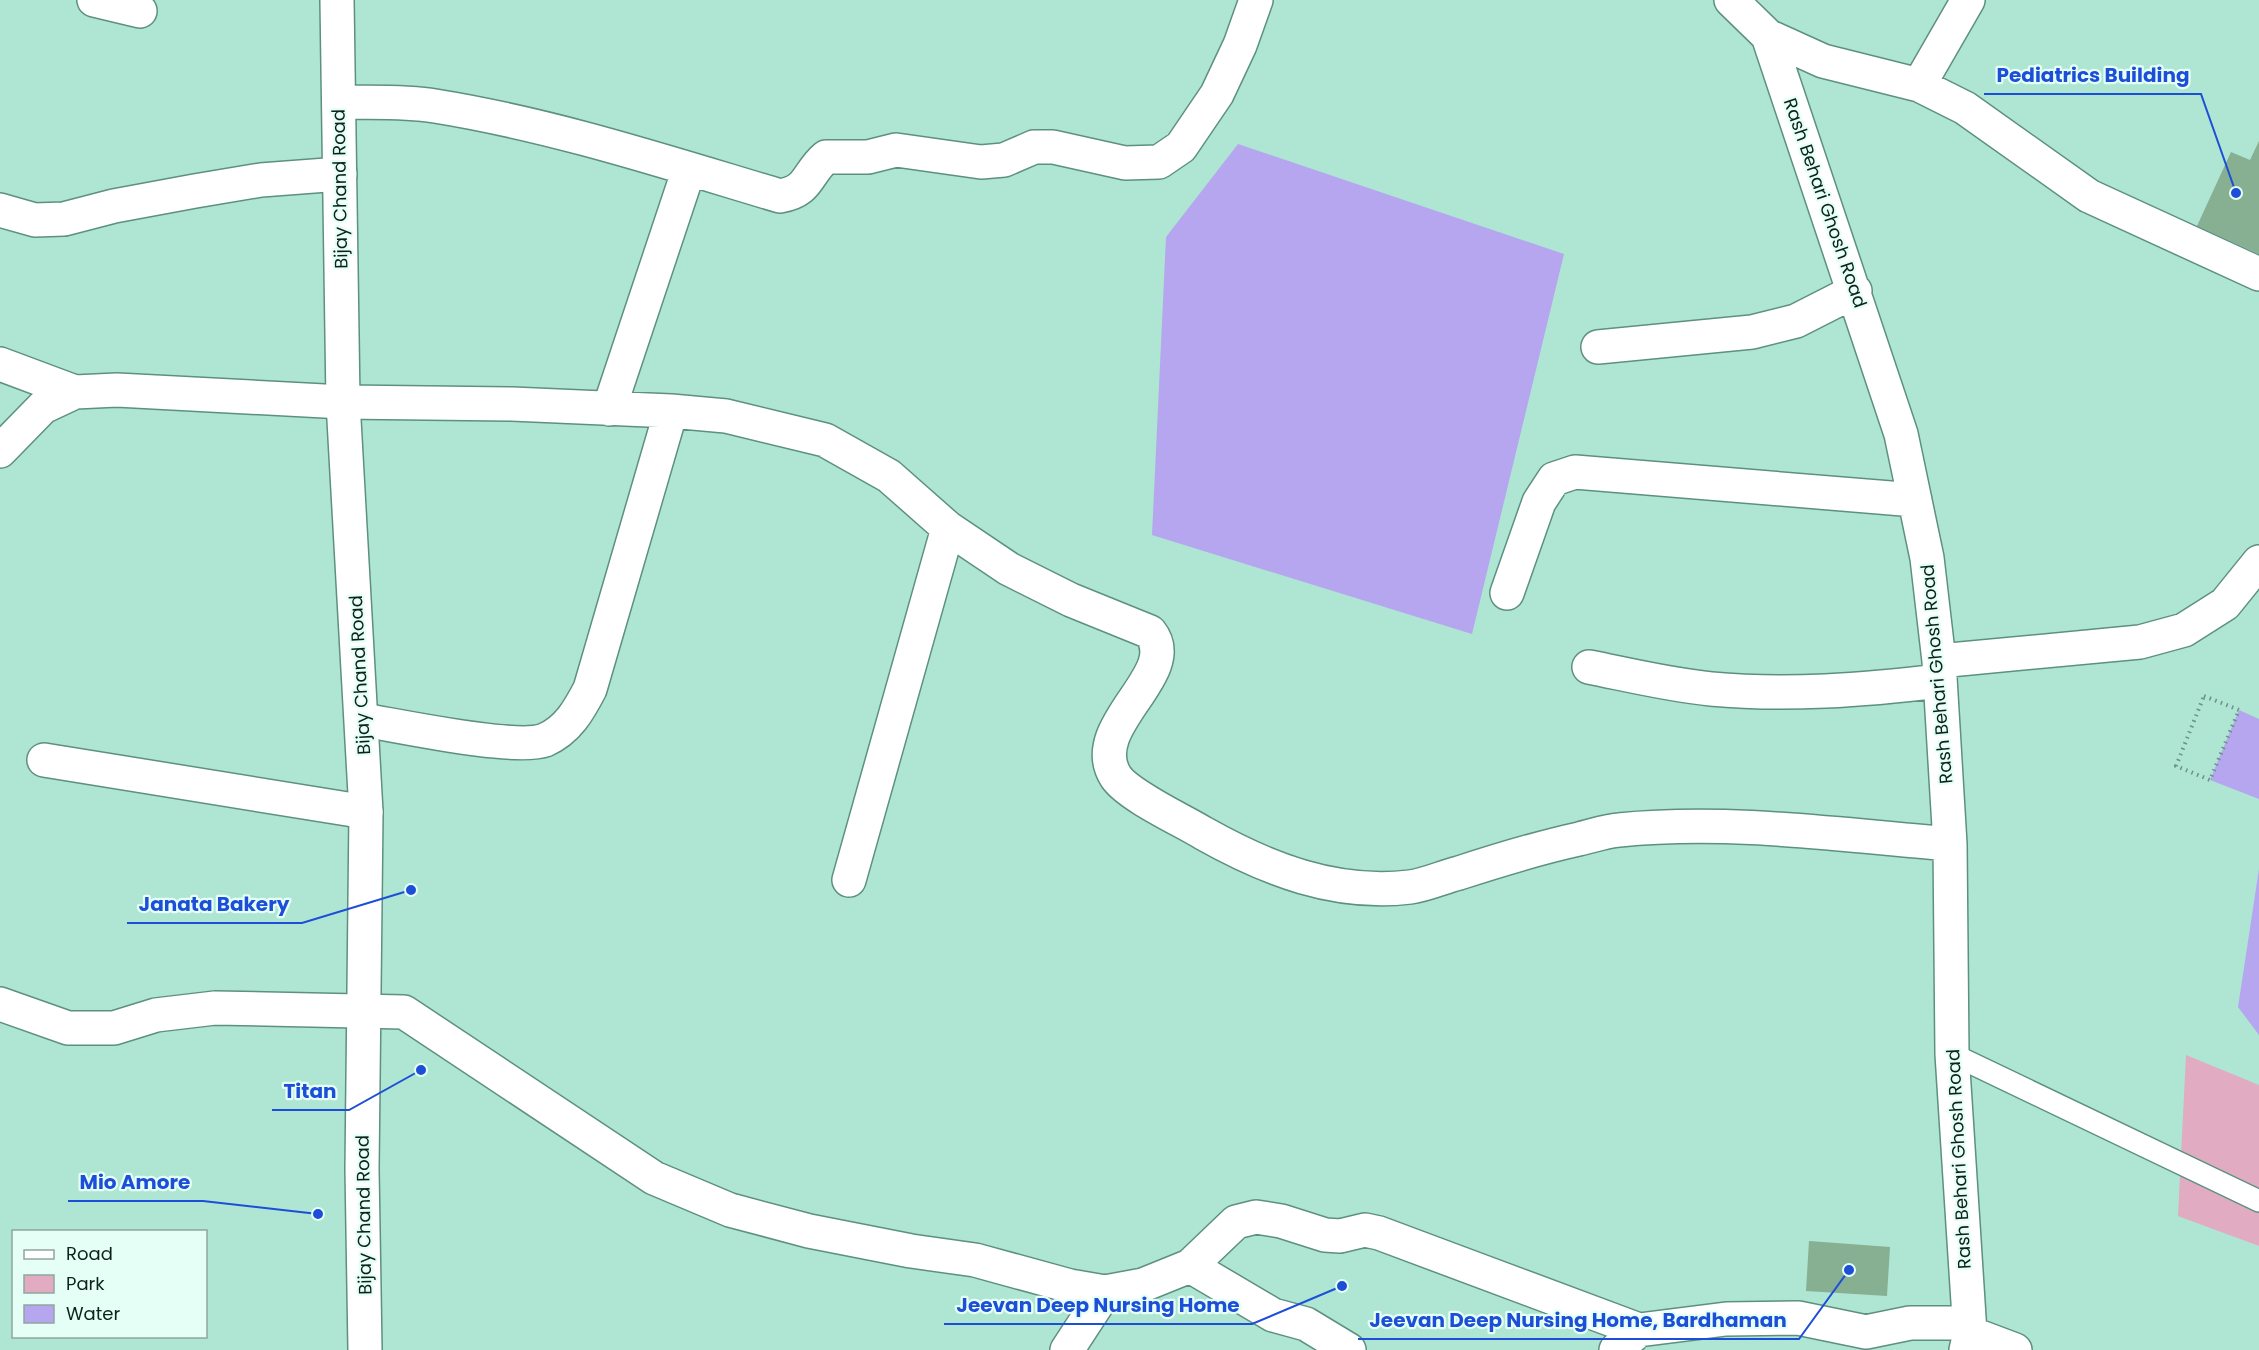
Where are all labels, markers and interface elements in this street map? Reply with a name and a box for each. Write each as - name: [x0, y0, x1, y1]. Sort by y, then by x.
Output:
- callout: Pediatrics Building: [1984, 56, 2201, 94]
- text: Pediatrics Building: [1997, 61, 2189, 89]
- street label: Rash Behari Ghosh Road: [1778, 95, 1873, 311]
- street label: Bijay Chand Road: [326, 109, 353, 269]
- street label: Rash Behari Ghosh Road: [1914, 563, 1959, 785]
- street label: Bijay Chand Road: [343, 595, 376, 756]
- callout: Janata Bakery: [127, 885, 302, 923]
- text: Janata Bakery: [139, 890, 290, 918]
- street label: Rash Behari Ghosh Road: [1940, 1048, 1977, 1270]
- callout: Titan: [272, 1072, 349, 1110]
- text: Titan: [284, 1077, 336, 1105]
- street label: Bijay Chand Road: [350, 1135, 377, 1295]
- callout: Mio Amore: [68, 1163, 203, 1201]
- text: Mio Amore: [80, 1168, 190, 1196]
- legend: [12, 1230, 207, 1338]
- text: Road: [66, 1241, 113, 1266]
- text: Park: [66, 1271, 105, 1296]
- callout: Jeevan Deep Nursing Home: [944, 1286, 1252, 1324]
- text: Jeevan Deep Nursing Home: [956, 1291, 1240, 1319]
- text: Water: [66, 1301, 120, 1326]
- callout: Jeevan Deep Nursing Home, Bardhaman: [1358, 1301, 1799, 1339]
- text: Jeevan Deep Nursing Home, Bardhaman: [1369, 1306, 1787, 1334]

